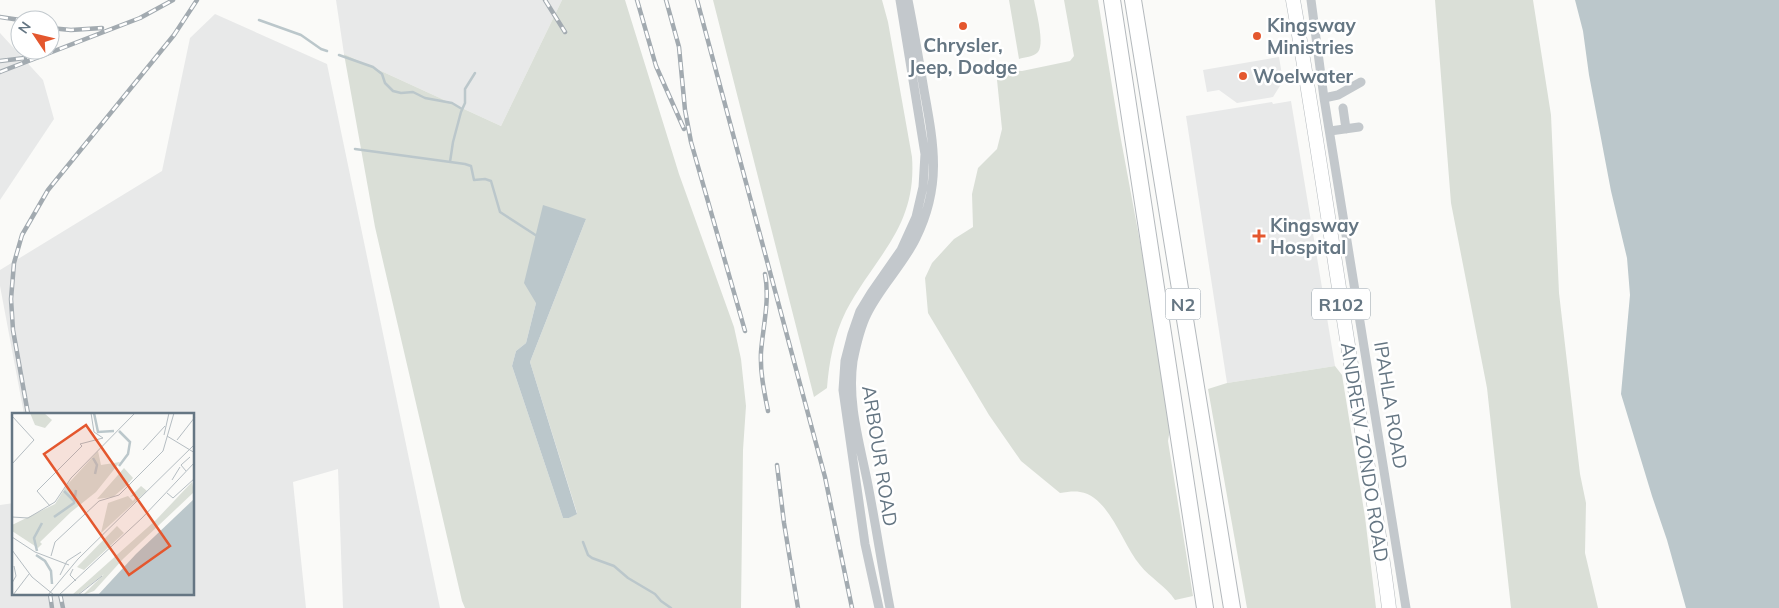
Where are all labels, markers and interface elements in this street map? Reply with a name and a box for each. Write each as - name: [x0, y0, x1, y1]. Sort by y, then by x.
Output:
- north arrow: [10, 10, 60, 60]
- place label: Kingsway Ministries: [1267, 13, 1356, 59]
- text: N: [14, 18, 35, 37]
- marker: Chrysler, Jeep, Dodge: [957, 20, 969, 32]
- marker: Kingsway Ministries: [1251, 30, 1263, 42]
- place label: Chrysler, Jeep, Dodge: [909, 33, 1017, 79]
- place label: Woelwater: [1253, 64, 1354, 88]
- marker: Woelwater: [1237, 70, 1249, 82]
- place label: Kingsway Hospital: [1270, 213, 1359, 259]
- marker: Kingsway Hospital: [1252, 229, 1266, 243]
- road number: N2: [1166, 288, 1200, 320]
- road number: R102: [1312, 288, 1370, 320]
- street label: IPAHLA ROAD: [1369, 339, 1413, 471]
- street label: ANDREW ZONDO ROAD: [1336, 340, 1394, 564]
- street label: ARBOUR ROAD: [857, 384, 903, 528]
- inset map: [12, 413, 195, 596]

